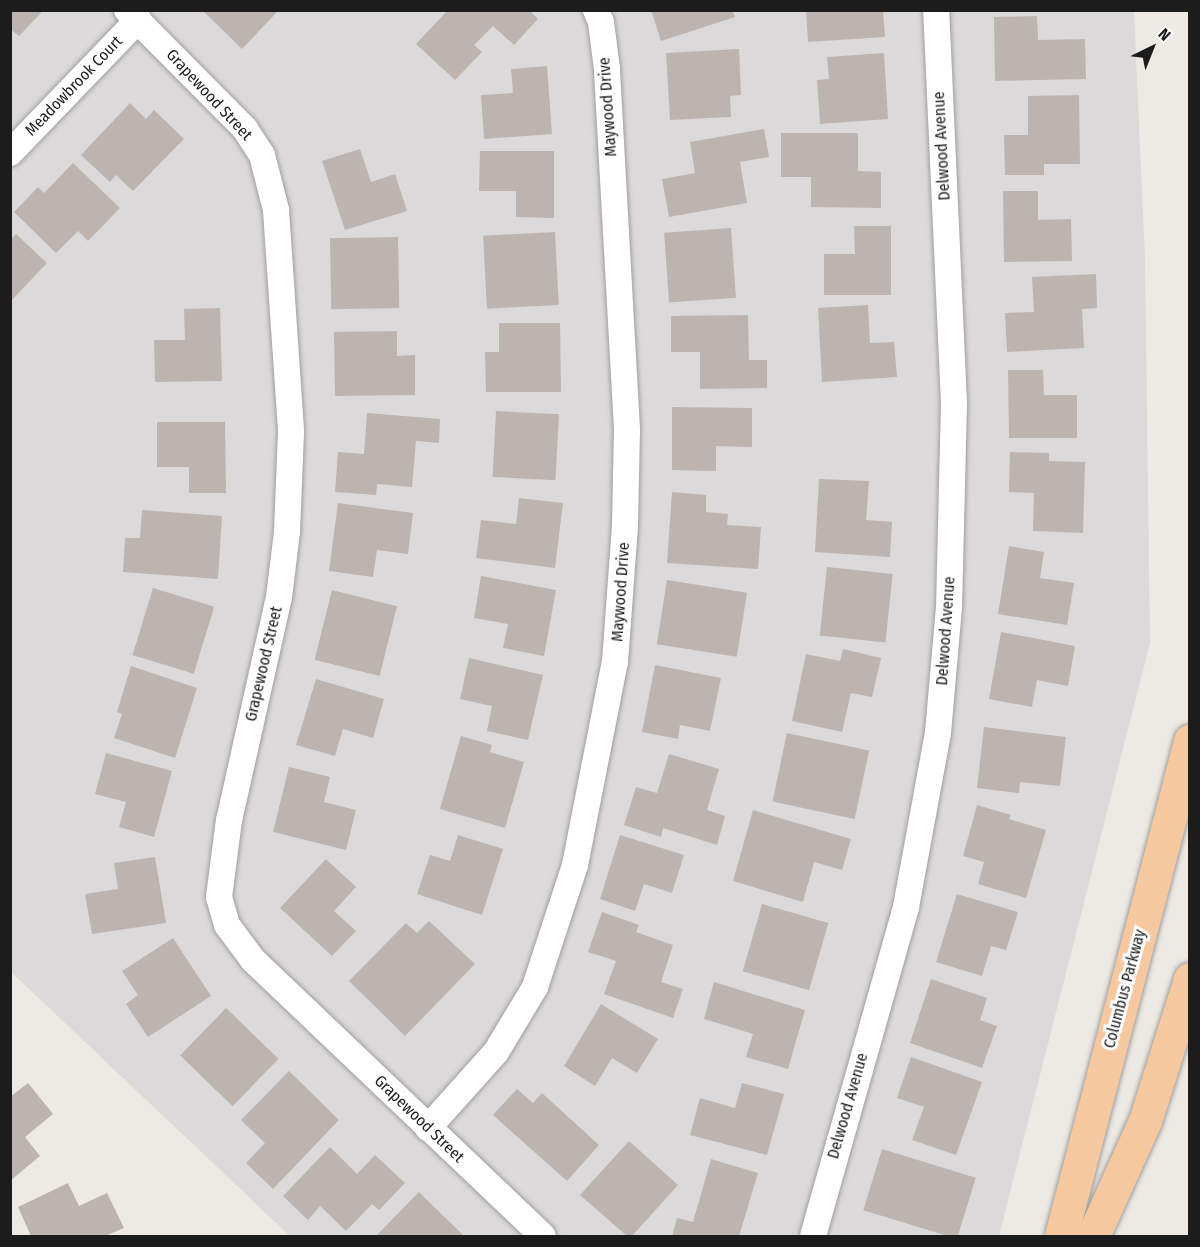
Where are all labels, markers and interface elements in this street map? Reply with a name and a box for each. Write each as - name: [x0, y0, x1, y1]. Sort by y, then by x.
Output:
- north arrow: [1122, 18, 1182, 78]
- text: N: [1155, 24, 1175, 45]
- street label: Meadowbrook Court: [21, 32, 127, 140]
- street label: Grapewood Street: [162, 45, 256, 145]
- street label: Maywood Drive: [595, 57, 621, 157]
- street label: Delwood Avenue: [930, 91, 954, 201]
- street label: Maywood Drive: [608, 542, 634, 642]
- street label: Delwood Avenue: [933, 576, 959, 686]
- street label: Grapewood Street: [241, 605, 287, 723]
- street label: Columbus Parkway: [1100, 928, 1150, 1050]
- street label: Delwood Avenue: [824, 1051, 872, 1161]
- street label: Grapewood Street: [370, 1071, 468, 1167]

